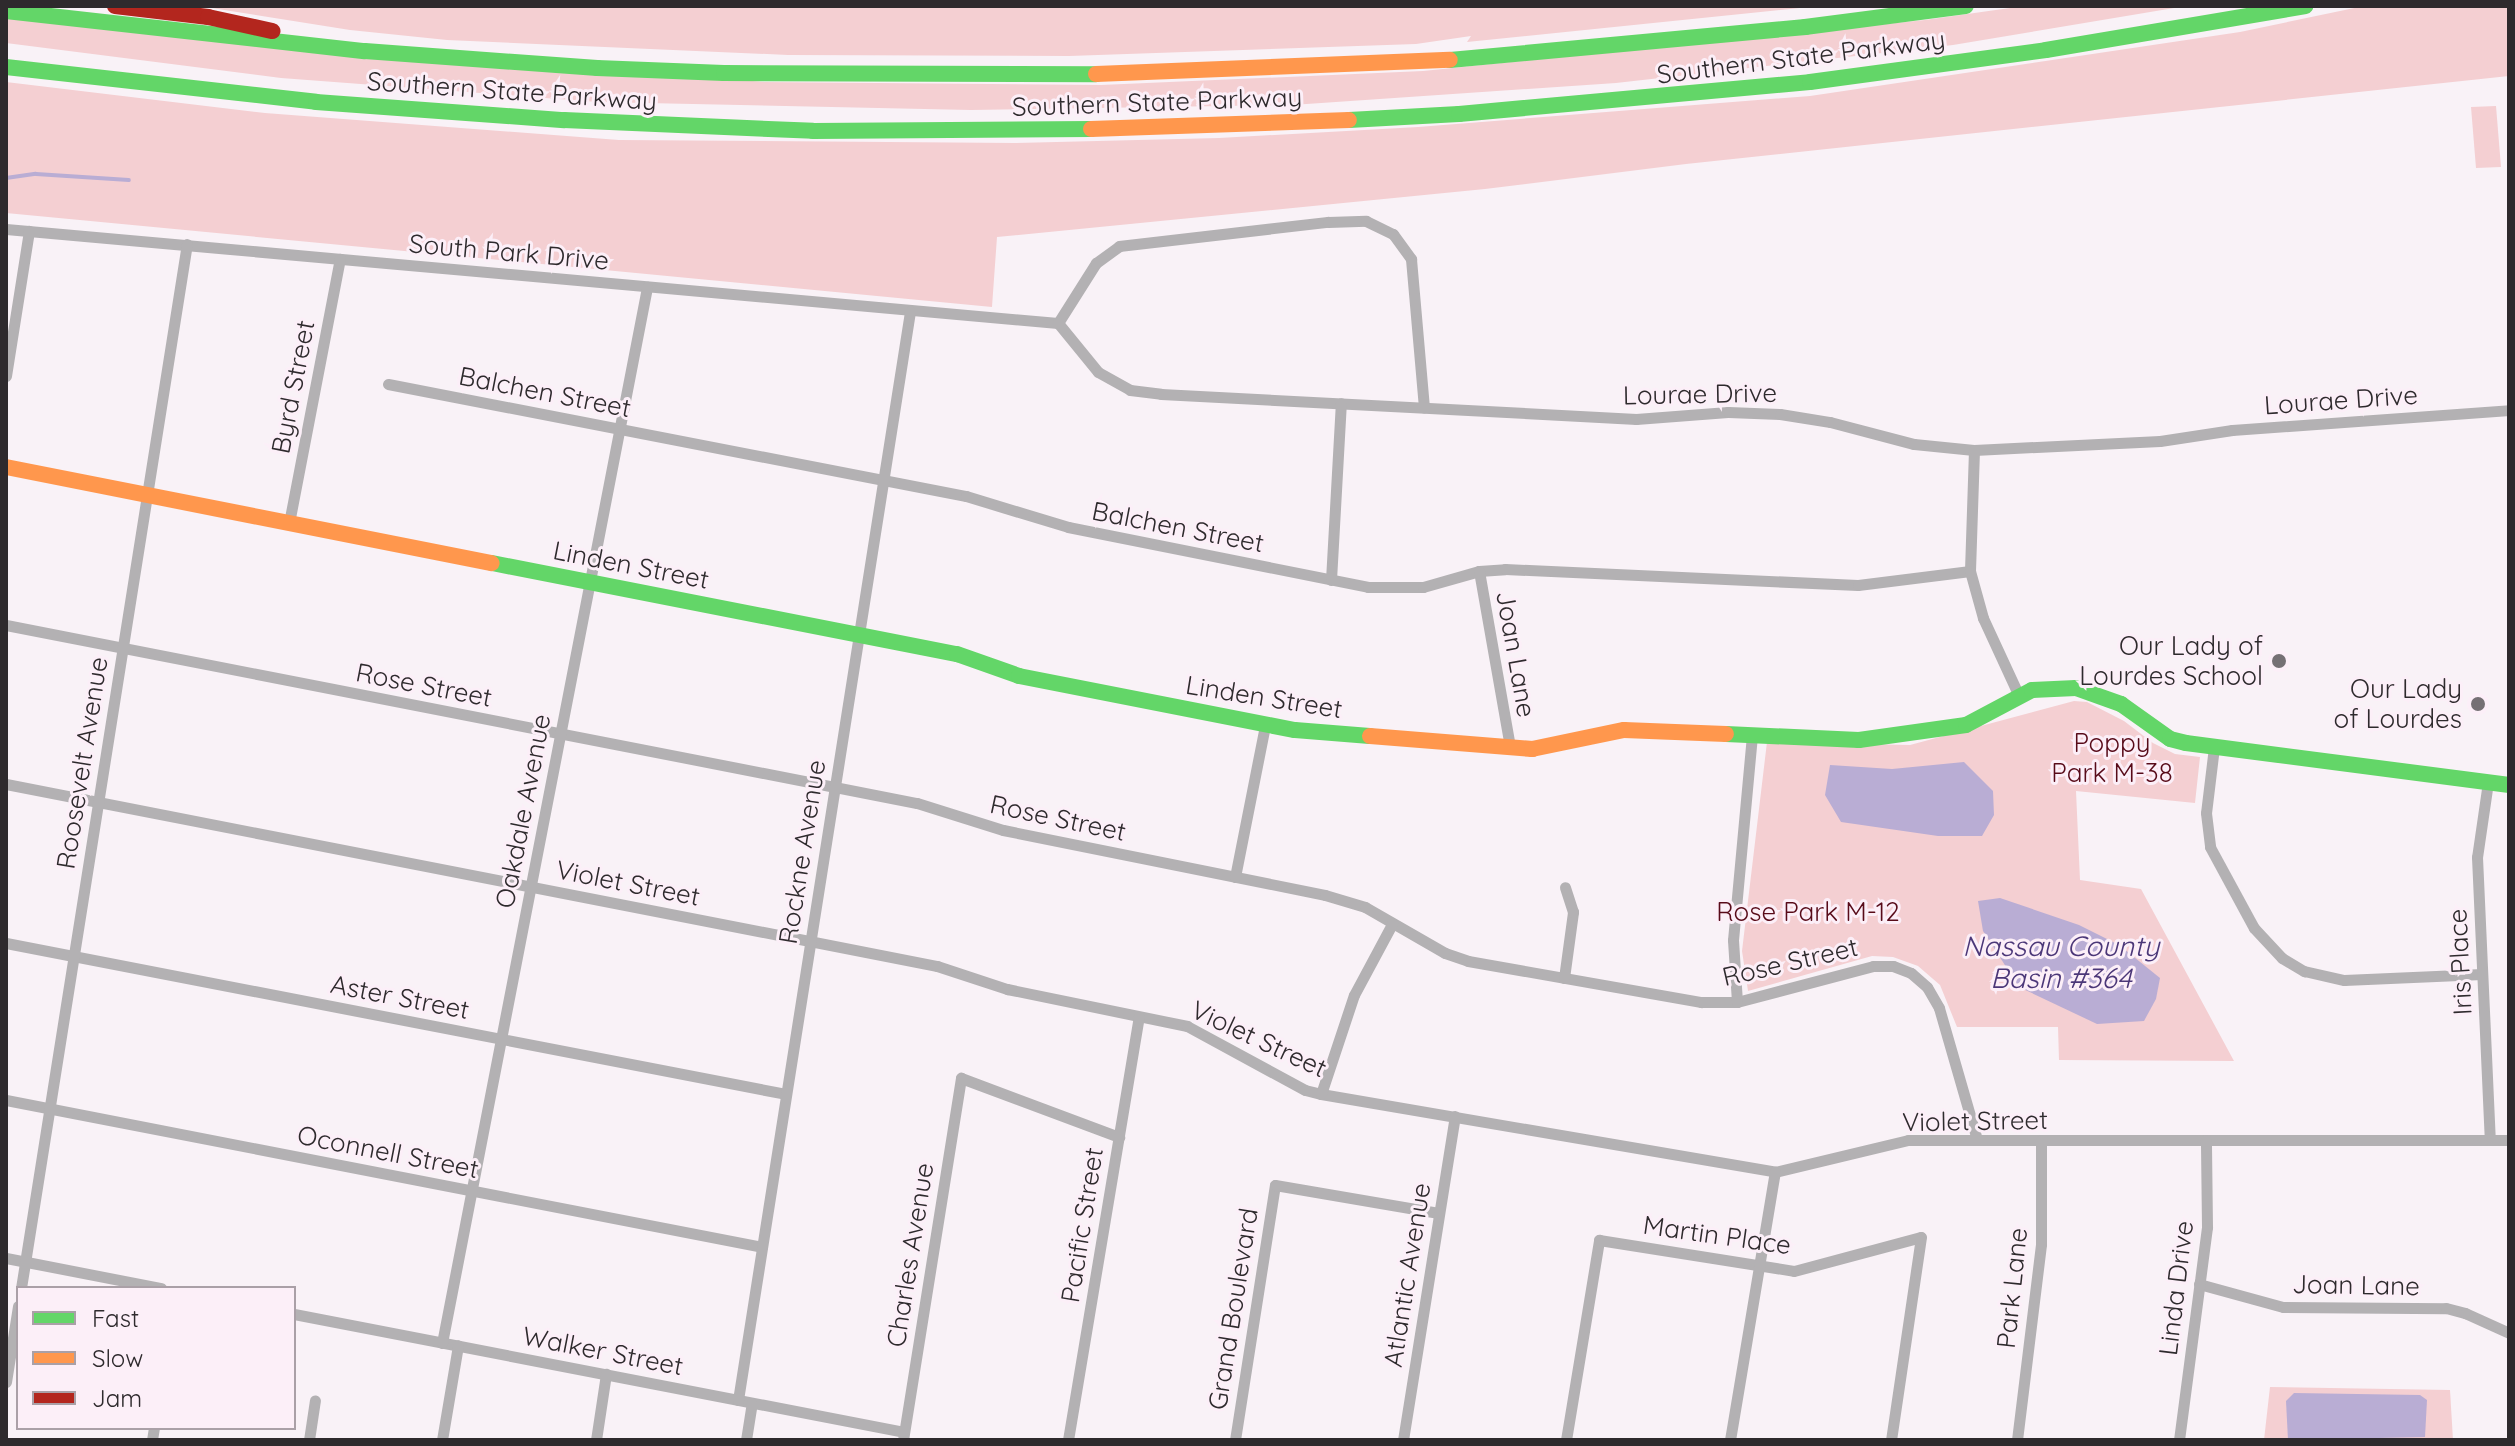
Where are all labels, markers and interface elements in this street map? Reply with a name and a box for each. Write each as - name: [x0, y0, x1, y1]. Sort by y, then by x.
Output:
- street label: Southern State Parkway: [1655, 24, 1947, 90]
- street label: Southern State Parkway: [366, 65, 658, 117]
- street label: Southern State Parkway: [1011, 81, 1303, 123]
- street label: South Park Drive: [408, 228, 610, 276]
- street label: Byrd Street: [265, 318, 321, 456]
- street label: Balchen Street: [456, 360, 634, 424]
- street label: Lourae Drive: [1623, 377, 1777, 411]
- street label: Lourae Drive: [2263, 379, 2419, 421]
- street label: Balchen Street: [1089, 495, 1267, 559]
- street label: Linden Street: [550, 535, 712, 595]
- street label: Joan Lane: [1490, 588, 1542, 720]
- place label: Our Lady of Lourdes School: [2079, 630, 2263, 692]
- marker: Our Lady of Lourdes School: [2270, 652, 2288, 670]
- street label: Roosevelt Avenue: [50, 655, 114, 871]
- street label: Rose Street: [353, 657, 495, 713]
- street label: Linden Street: [1184, 669, 1344, 725]
- place label: Our Lady of Lourdes: [2333, 673, 2462, 734]
- marker: Our Lady of Lourdes: [2469, 695, 2487, 713]
- street label: Oakdale Avenue: [489, 711, 557, 911]
- park label: Poppy Park M-38: [2051, 727, 2173, 788]
- street label: Rockne Avenue: [772, 758, 832, 946]
- street label: Rose Street: [987, 788, 1129, 848]
- street label: Violet Street: [553, 854, 703, 912]
- park label: Rose Park M-12: [1716, 896, 1900, 928]
- street label: Iris Place: [2442, 908, 2478, 1016]
- water label: Nassau County Basin #364: [1963, 929, 2159, 995]
- street label: Rose Street: [1719, 931, 1861, 993]
- street label: Aster Street: [328, 968, 472, 1026]
- street label: Violet Street: [1186, 994, 1332, 1084]
- street label: Violet Street: [1902, 1104, 2048, 1138]
- street label: Oconnell Street: [295, 1119, 481, 1185]
- street label: Pacific Street: [1054, 1145, 1110, 1305]
- street label: Charles Avenue: [880, 1161, 940, 1349]
- street label: Atlantic Avenue: [1377, 1181, 1437, 1369]
- street label: Grand Boulevard: [1202, 1206, 1264, 1412]
- street label: Martin Place: [1641, 1209, 1793, 1261]
- street label: Linda Drive: [2152, 1219, 2200, 1357]
- street label: Park Lane: [1990, 1226, 2034, 1350]
- street label: Joan Lane: [2292, 1268, 2420, 1302]
- legend: [16, 1286, 296, 1430]
- text: Fast: [92, 1303, 139, 1333]
- street label: Walker Street: [520, 1320, 686, 1382]
- text: Slow: [92, 1343, 143, 1373]
- text: Jam: [92, 1383, 142, 1413]

